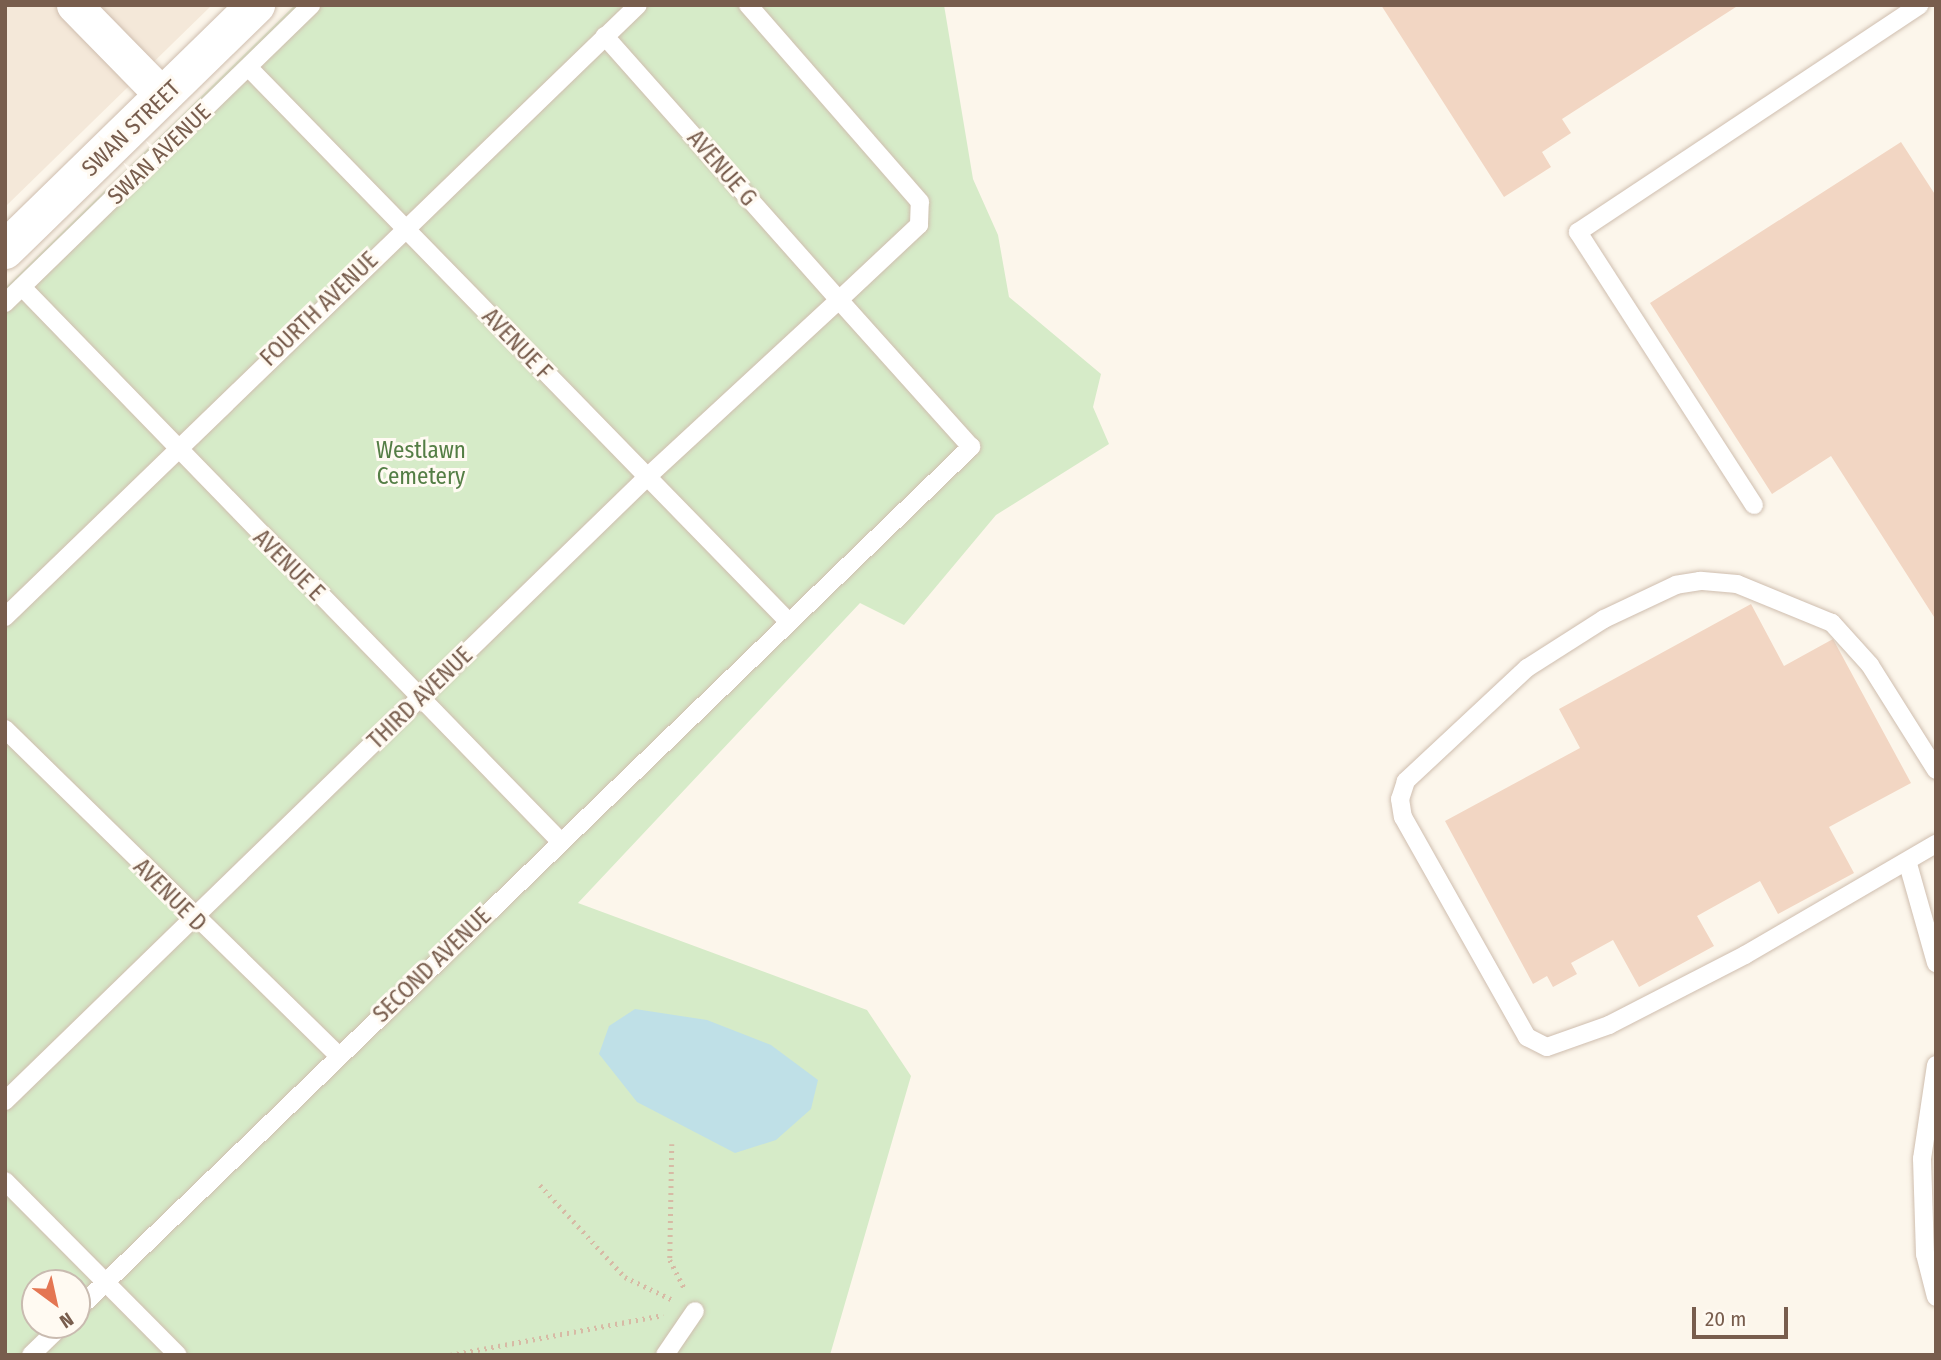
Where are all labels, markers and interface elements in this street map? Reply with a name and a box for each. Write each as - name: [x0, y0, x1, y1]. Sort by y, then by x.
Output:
- street label: SWAN STREET: [76, 74, 186, 182]
- street label: SWAN AVENUE: [102, 98, 216, 210]
- street label: AVENUE G: [682, 125, 762, 211]
- street label: FOURTH AVENUE: [255, 246, 383, 372]
- street label: AVENUE F: [477, 303, 557, 385]
- park label: Westlawn Cemetery: [376, 436, 466, 490]
- street label: AVENUE E: [248, 524, 330, 606]
- street label: THIRD AVENUE: [362, 641, 478, 755]
- street label: AVENUE D: [128, 853, 212, 937]
- street label: SECOND AVENUE: [367, 902, 497, 1028]
- north arrow: [21, 1269, 91, 1339]
- scale bar: [1696, 1294, 1792, 1338]
- text: 20 m: [1705, 1306, 1746, 1332]
- text: N: [56, 1308, 78, 1333]

